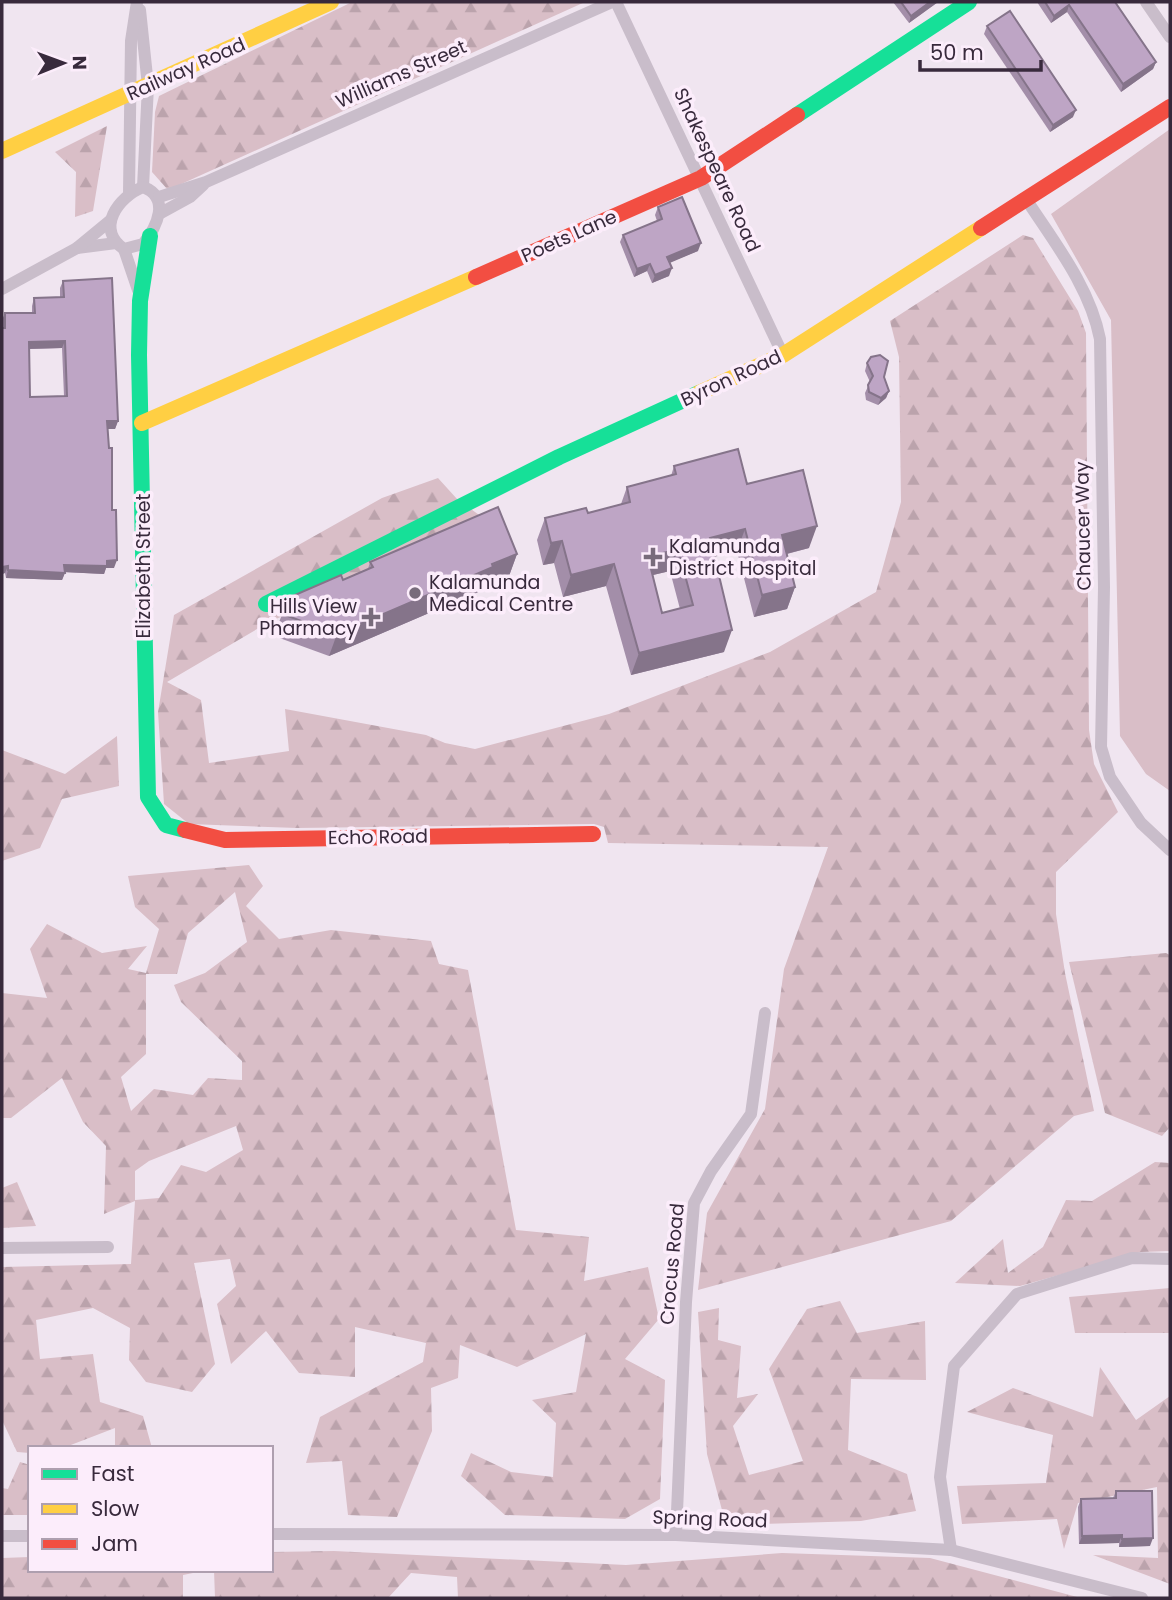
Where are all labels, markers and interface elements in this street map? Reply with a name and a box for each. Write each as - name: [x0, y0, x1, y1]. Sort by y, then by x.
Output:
- north arrow: [28, 28, 98, 98]
- scale bar: [920, 28, 1041, 72]
- street label: Railway Road: [122, 31, 250, 107]
- street label: Williams Street: [331, 33, 471, 115]
- text: 50 m: [930, 38, 984, 67]
- text: N: [66, 55, 93, 70]
- street label: Shakespeare Road: [667, 83, 767, 257]
- street label: Poets Lane: [517, 203, 621, 269]
- street label: Byron Road: [676, 343, 786, 413]
- street label: Chaucer Way: [1068, 461, 1098, 591]
- street label: Elizabeth Street: [130, 493, 157, 639]
- place label: Kalamunda District Hospital: [669, 533, 816, 582]
- marker: Kalamunda District Hospital: [643, 547, 663, 567]
- place label: Kalamunda Medical Centre: [429, 569, 573, 618]
- marker: Kalamunda Medical Centre: [407, 585, 423, 601]
- place label: Hills View Pharmacy: [259, 593, 357, 642]
- marker: Hills View Pharmacy: [363, 609, 379, 625]
- street label: Echo Road: [328, 823, 428, 851]
- street label: Crocus Road: [653, 1202, 691, 1326]
- legend: [28, 1446, 273, 1572]
- text: Fast: [91, 1459, 134, 1488]
- text: Slow: [91, 1494, 139, 1523]
- street label: Spring Road: [652, 1503, 768, 1535]
- text: Jam: [91, 1529, 138, 1558]

